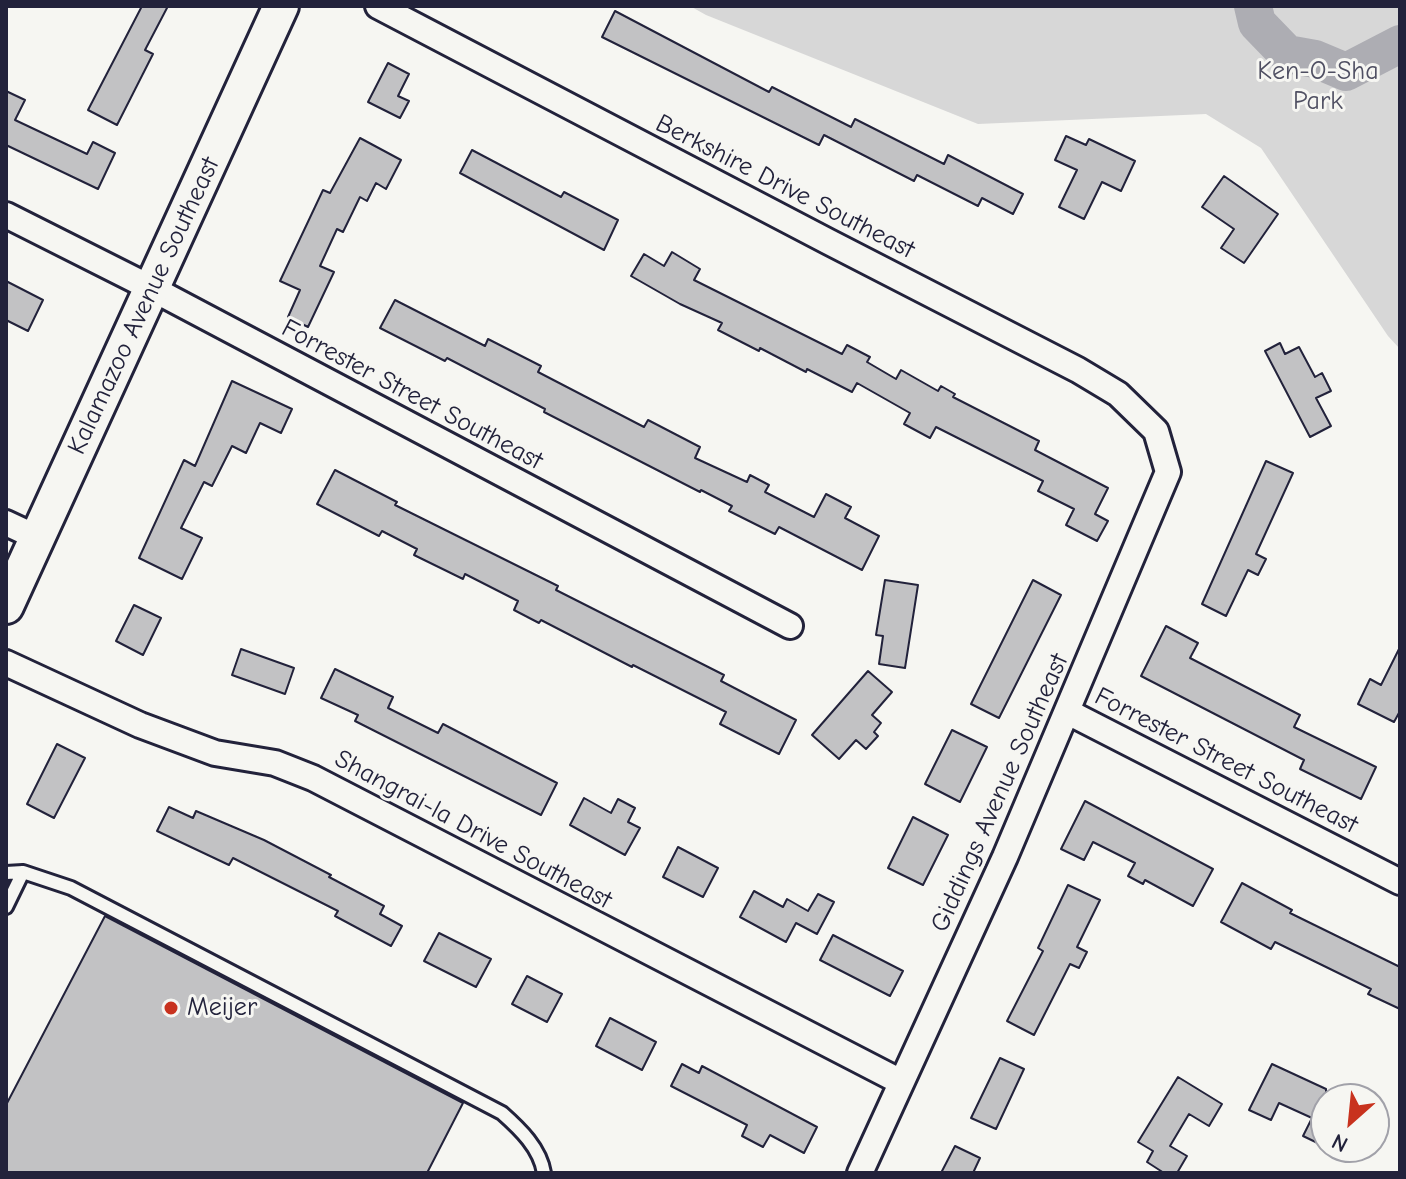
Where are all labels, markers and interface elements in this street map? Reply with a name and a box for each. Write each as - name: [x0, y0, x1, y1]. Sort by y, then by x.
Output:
- park label: Ken-O-Sha Park: [1257, 56, 1379, 118]
- street label: Berkshire Drive Southeast: [650, 108, 920, 266]
- street label: Kalamazoo Avenue Southeast: [61, 152, 227, 460]
- street label: Forrester Street Southeast: [276, 313, 548, 477]
- street label: Giddings Avenue Southeast: [925, 649, 1075, 937]
- street label: Forrester Street Southeast: [1089, 681, 1363, 841]
- street label: Shangrai-la Drive Southeast: [329, 744, 617, 916]
- place label: Meijer: [187, 992, 257, 1024]
- marker: Meijer: [162, 999, 180, 1017]
- north arrow: [1310, 1083, 1390, 1163]
- text: N: [1328, 1128, 1352, 1157]

